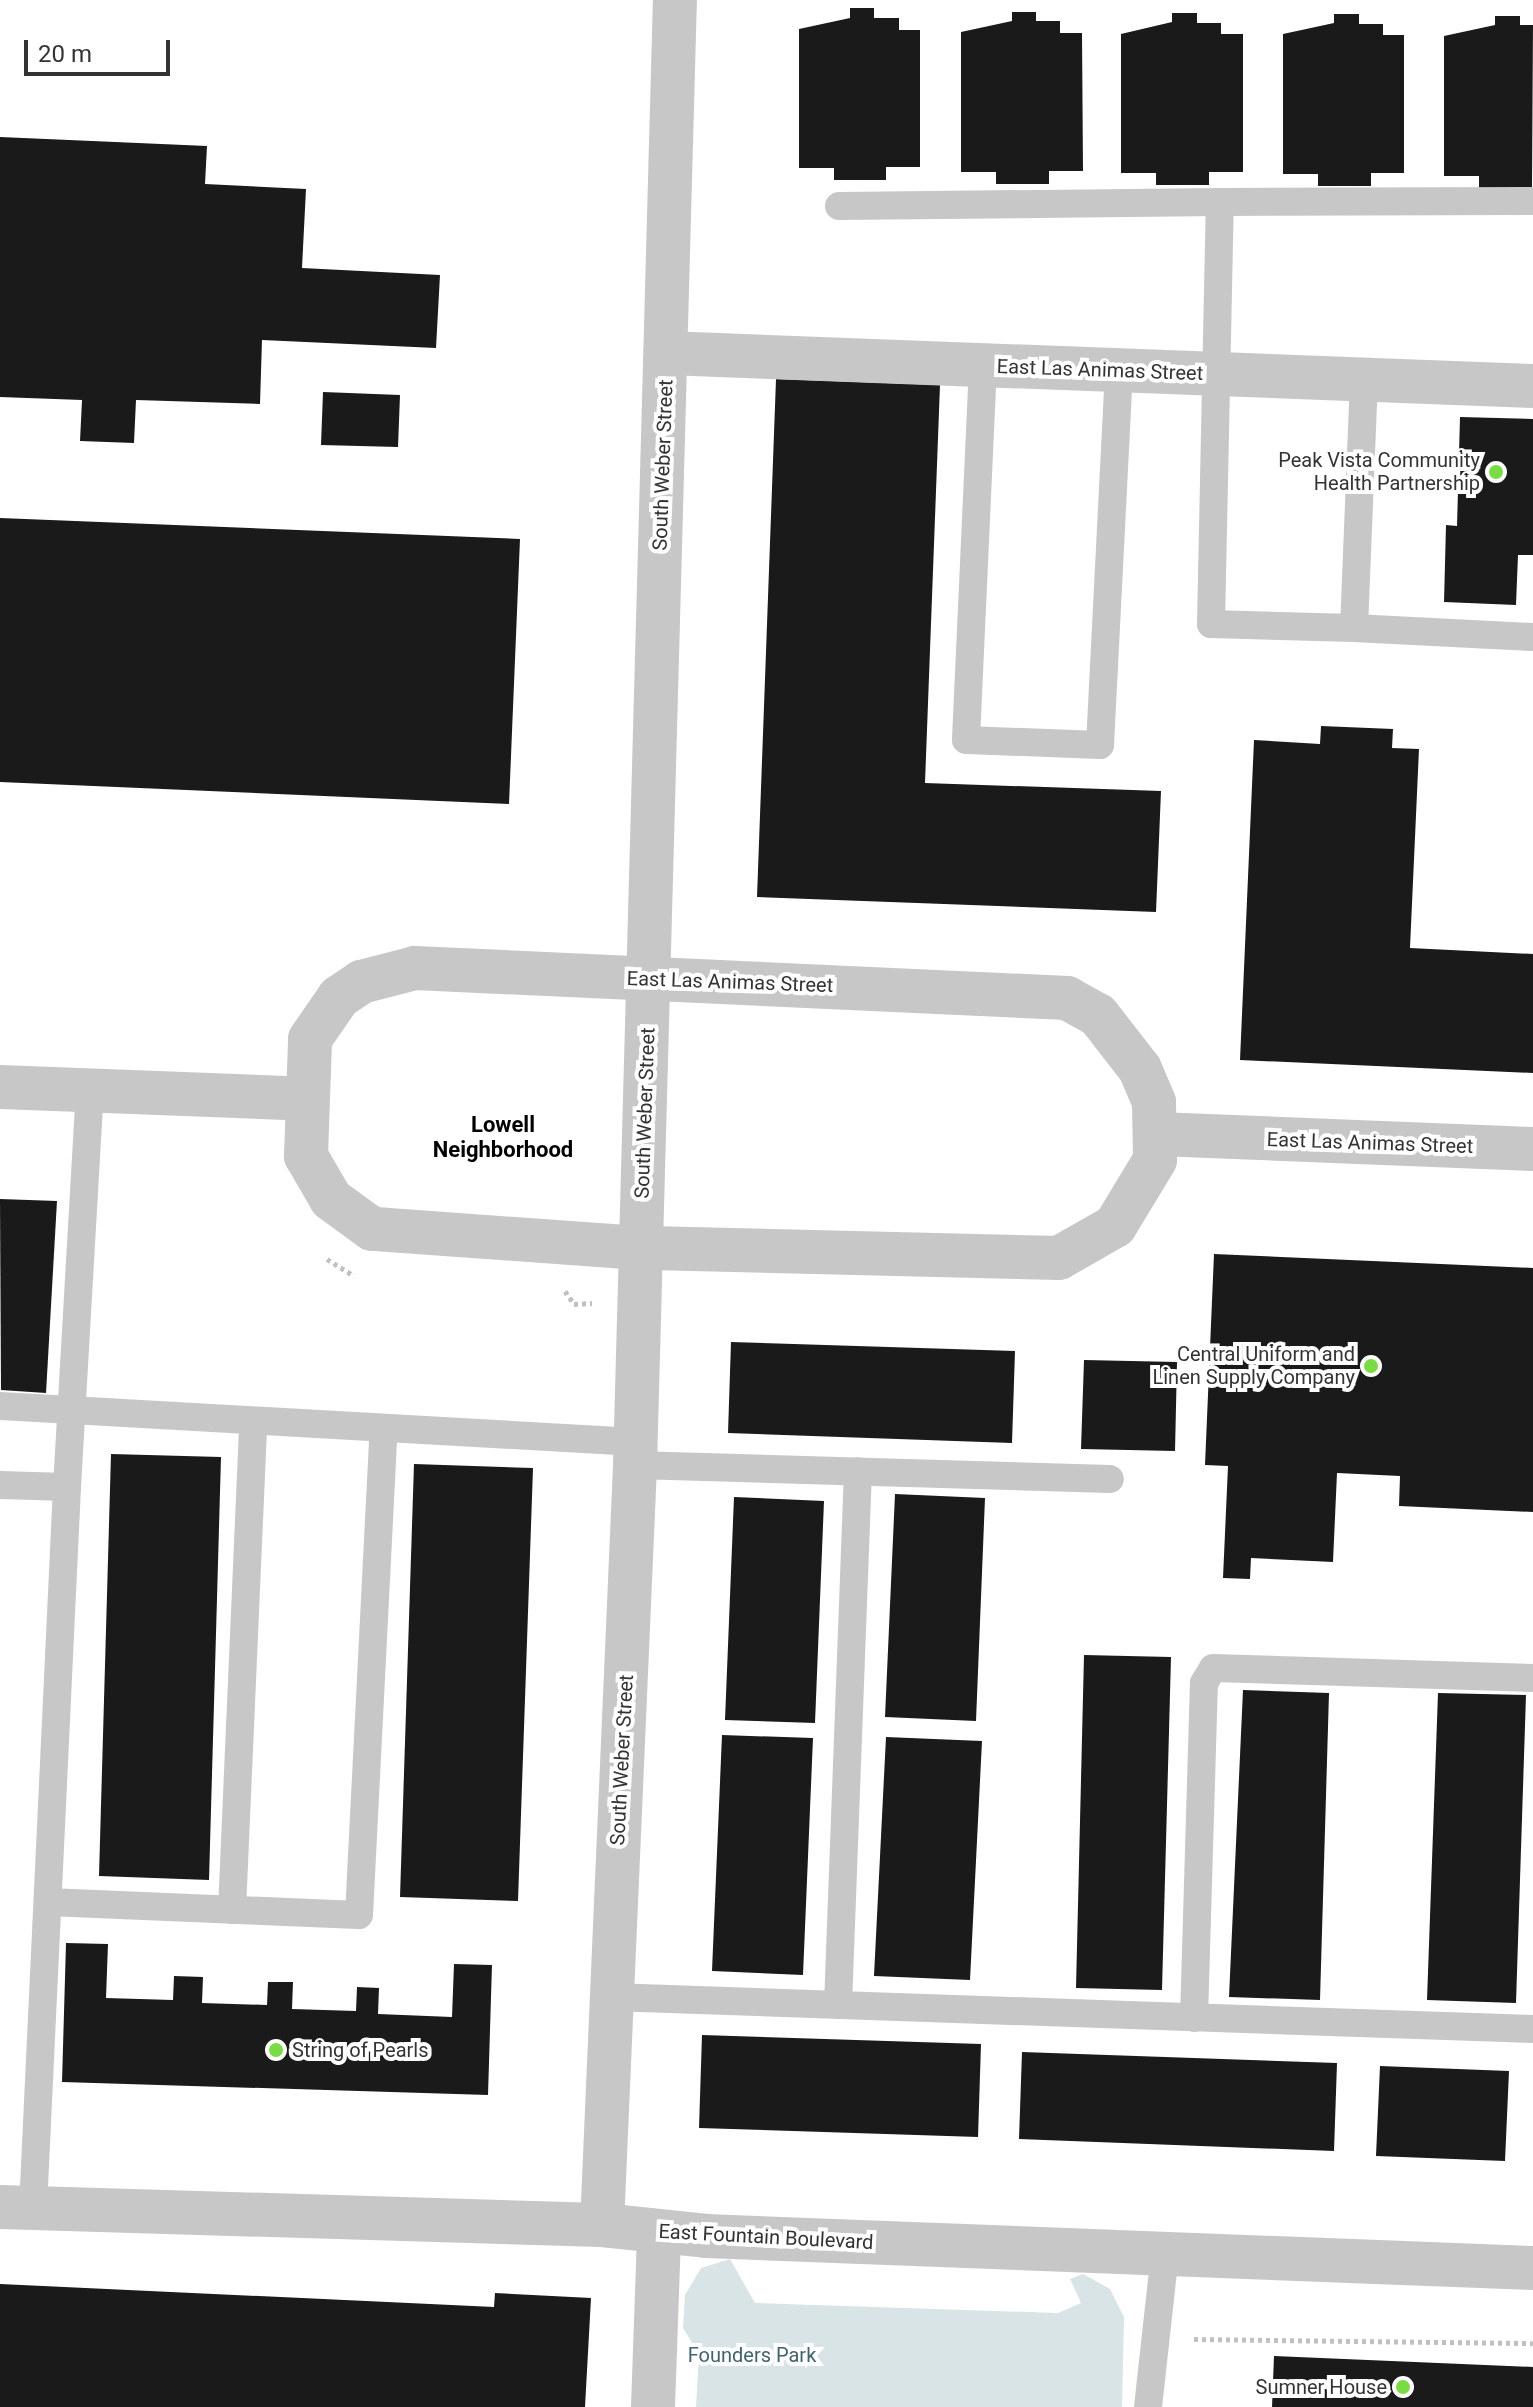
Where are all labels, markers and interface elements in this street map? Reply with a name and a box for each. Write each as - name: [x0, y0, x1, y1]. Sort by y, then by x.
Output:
- scale bar: [28, 24, 174, 74]
- text: 20 m: [38, 40, 92, 68]
- street label: East Las Animas Street: [996, 354, 1204, 386]
- street label: South Weber Street: [648, 379, 678, 551]
- place label: Peak Vista Community Health Partnership: [1278, 448, 1480, 495]
- marker: Peak Vista Community Health Partnership: [1487, 463, 1505, 481]
- street label: East Las Animas Street: [626, 966, 834, 998]
- street label: South Weber Street: [630, 1027, 660, 1199]
- district label: Lowell Neighborhood: [433, 1111, 573, 1162]
- street label: East Las Animas Street: [1266, 1127, 1474, 1159]
- place label: Central Uniform and Linen Supply Company: [1152, 1342, 1355, 1389]
- marker: Central Uniform and Linen Supply Company: [1362, 1357, 1380, 1375]
- street label: South Weber Street: [606, 1674, 638, 1846]
- place label: String of Pearls: [292, 2038, 429, 2062]
- marker: String of Pearls: [267, 2041, 285, 2059]
- street label: East Fountain Boulevard: [658, 2219, 874, 2255]
- park label: Founders Park: [688, 2343, 816, 2367]
- place label: Sumner House: [1256, 2375, 1387, 2399]
- marker: Sumner House: [1394, 2378, 1412, 2396]

